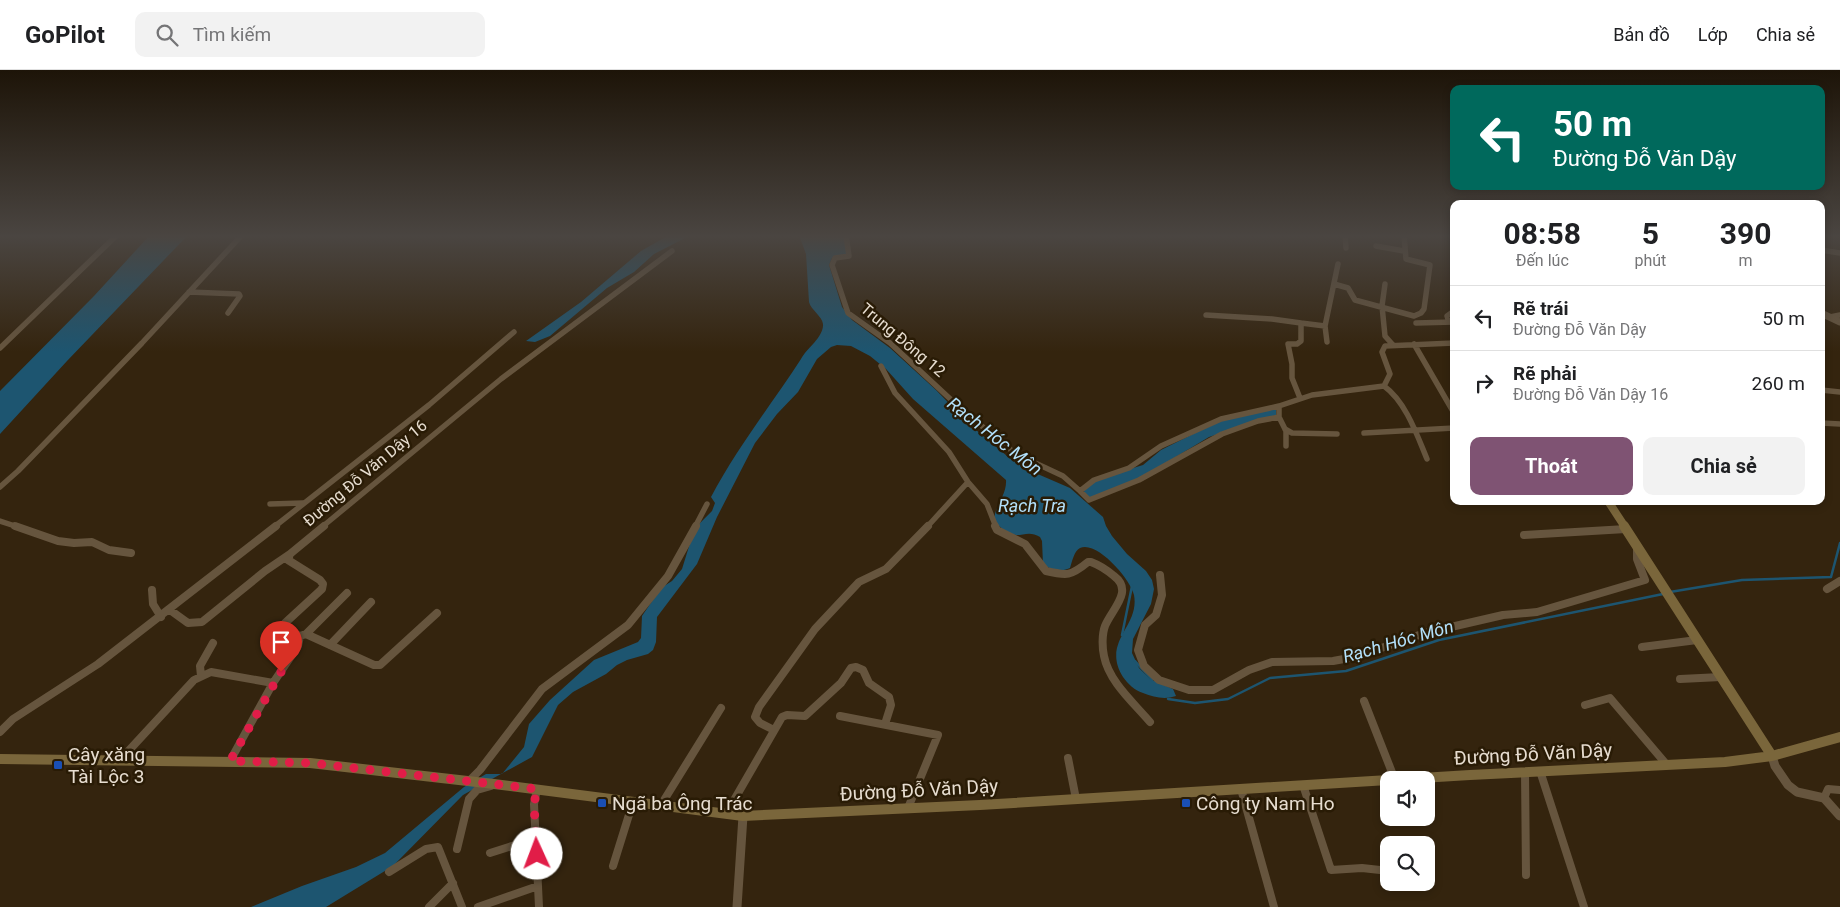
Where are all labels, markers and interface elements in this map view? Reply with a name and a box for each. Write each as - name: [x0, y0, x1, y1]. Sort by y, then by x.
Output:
- search box: [135, 12, 485, 57]
- text: GoPilot: [25, 21, 105, 49]
- icon: search: [153, 21, 181, 49]
- text: Tìm kiếm: [193, 23, 271, 46]
- text: Bản đồ: [1613, 24, 1670, 45]
- text: Lớp: [1698, 24, 1728, 45]
- text: Chia sẻ: [1756, 24, 1815, 45]
- text: 50 m: [1553, 104, 1632, 145]
- icon: left: [1470, 105, 1535, 170]
- text: Đường Đỗ Văn Dậy: [1553, 146, 1736, 171]
- text: 08:58: [1504, 216, 1581, 251]
- text: 5: [1642, 216, 1659, 251]
- text: 390: [1720, 216, 1771, 251]
- text: Đến lúc: [1516, 251, 1569, 270]
- text: phút: [1634, 251, 1666, 270]
- text: m: [1739, 251, 1753, 270]
- text: Rẽ trái: [1513, 297, 1568, 320]
- street label: Trung Đông 12: [857, 299, 949, 381]
- icon: left: [1470, 304, 1498, 332]
- text: 50 m: [1762, 307, 1805, 330]
- text: Đường Đỗ Văn Dậy: [1513, 320, 1646, 339]
- text: Rẽ phải: [1513, 362, 1577, 385]
- icon: right: [1470, 369, 1498, 397]
- text: 260 m: [1752, 372, 1805, 395]
- text: Đường Đỗ Văn Dậy 16: [1513, 385, 1668, 404]
- water label: Rạch Hóc Môn: [944, 393, 1046, 479]
- street label: Đường Đỗ Văn Dậy 16: [299, 416, 431, 530]
- button: Thoát: [1470, 437, 1633, 495]
- button: Chia sẻ: [1643, 437, 1805, 495]
- water label: Rạch Tra: [998, 495, 1066, 516]
- water label: Rạch Hóc Môn: [1340, 615, 1456, 667]
- pin: [260, 621, 302, 672]
- icon: arrive: [267, 628, 295, 656]
- street label: Đường Đỗ Văn Dậy: [1453, 738, 1613, 770]
- place label: Cây xăng Tài Lộc 3: [68, 743, 145, 788]
- marker: Cây xăng Tài Lộc 3: [52, 759, 64, 771]
- map controls: [1380, 771, 1435, 891]
- button: sound: [1380, 771, 1435, 826]
- street label: Đường Đỗ Văn Dậy: [839, 774, 999, 806]
- place label: Ngã ba Ông Trác: [612, 792, 753, 815]
- place label: Công ty Nam Ho: [1196, 792, 1335, 815]
- marker: Ngã ba Ông Trác: [596, 797, 608, 809]
- marker: Công ty Nam Ho: [1180, 797, 1192, 809]
- position arrow: [510, 827, 562, 879]
- button: search: [1380, 836, 1435, 891]

